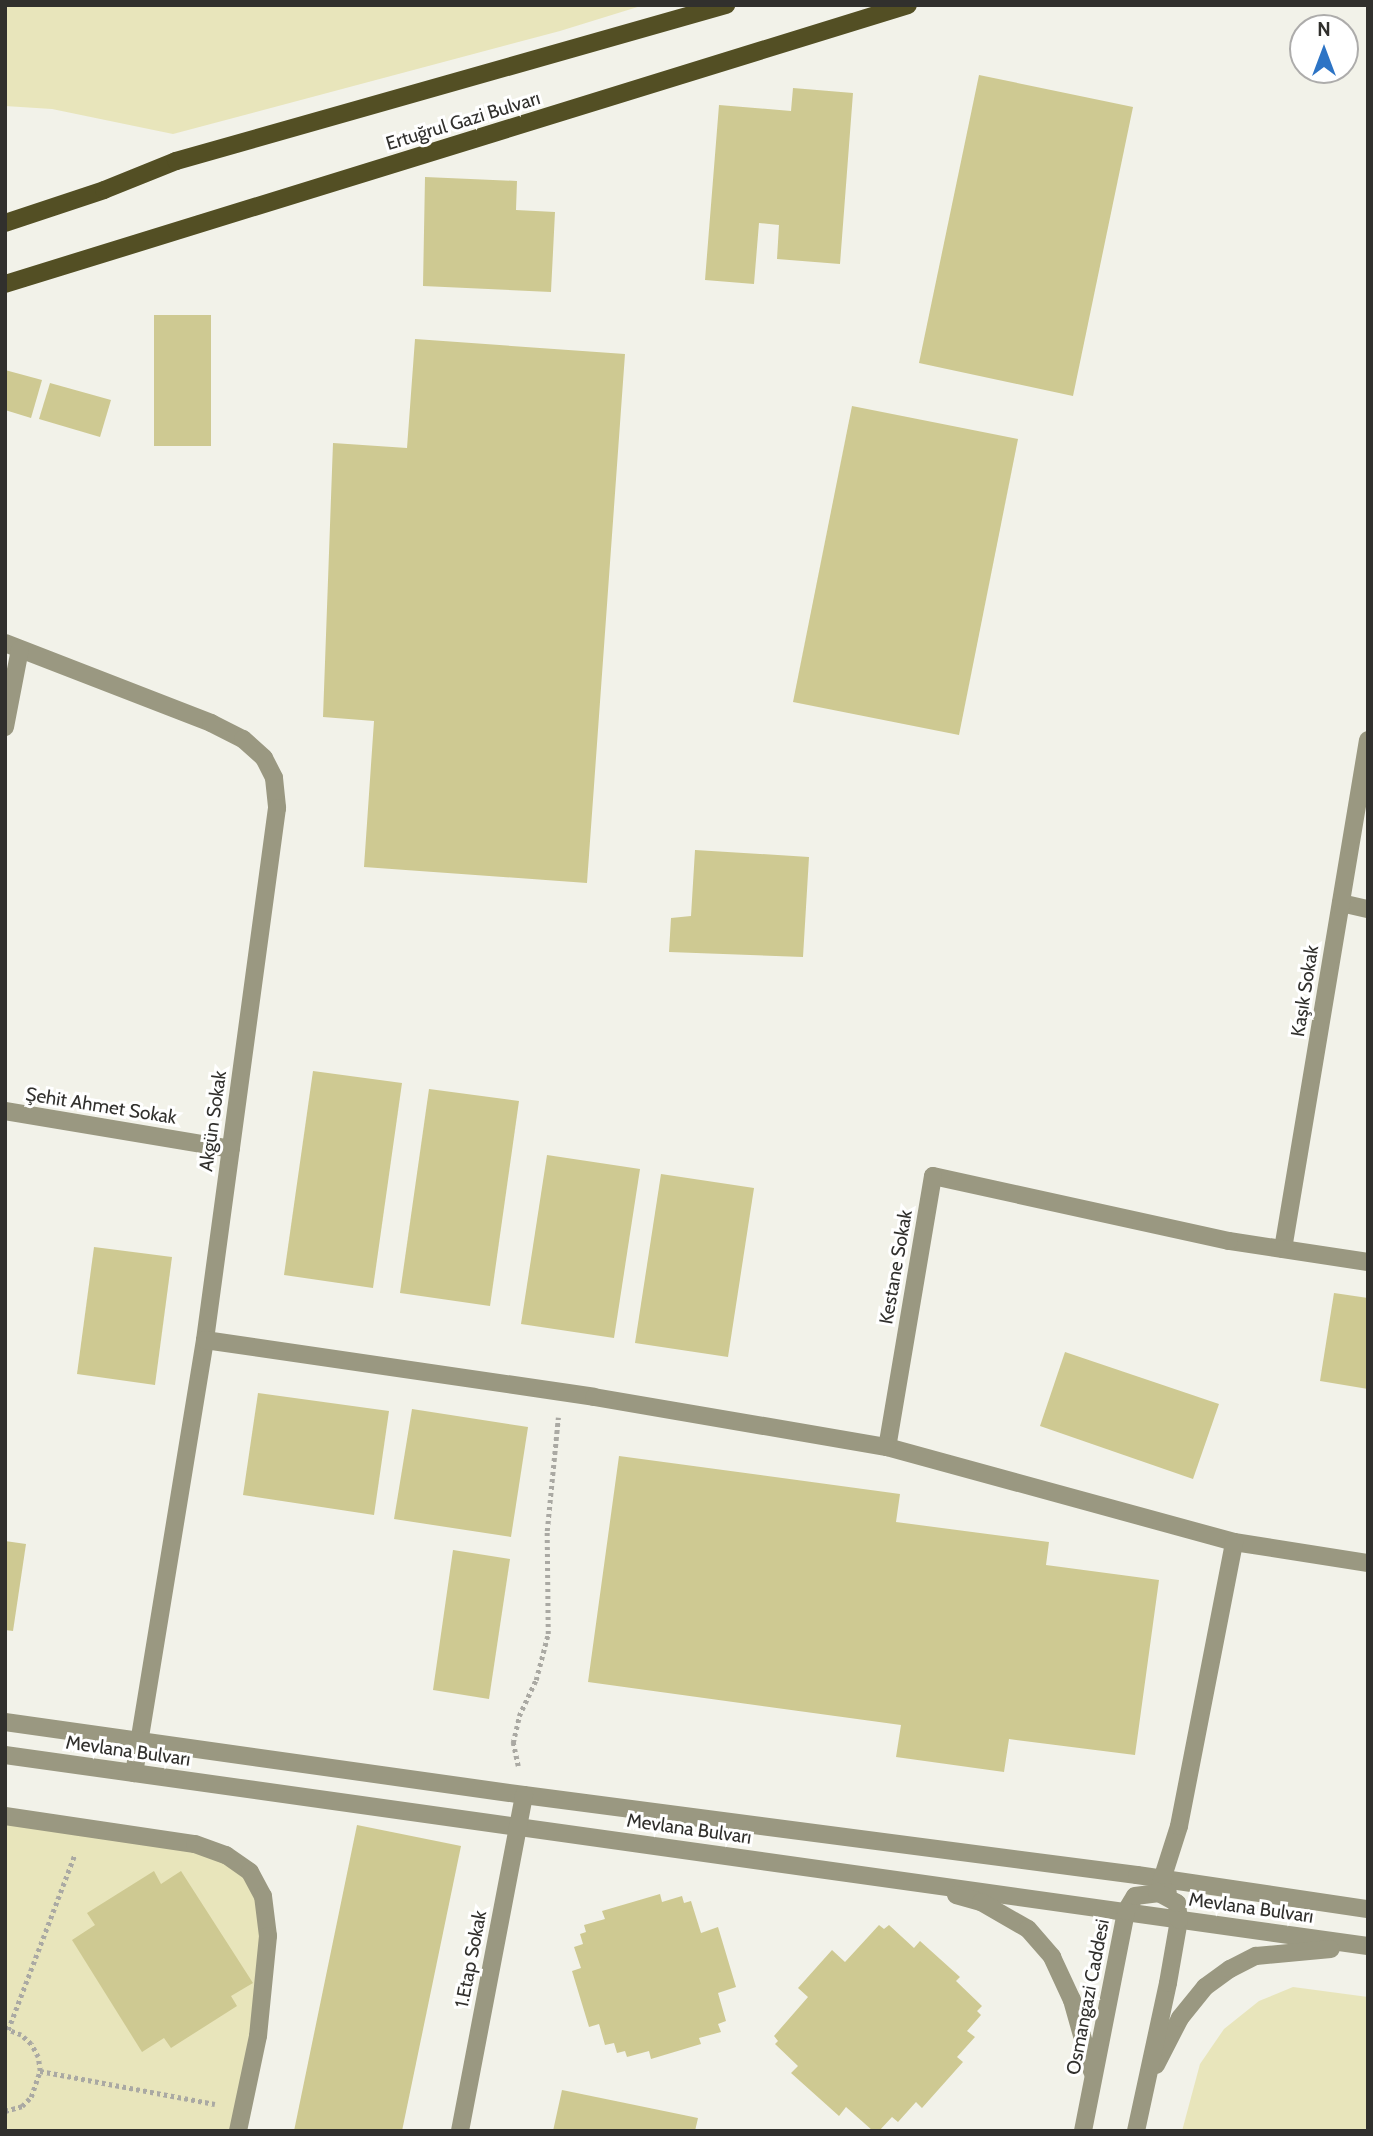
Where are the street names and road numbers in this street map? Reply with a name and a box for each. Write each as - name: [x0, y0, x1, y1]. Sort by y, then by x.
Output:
- street label: Ertuğrul Gazi Bulvarı: [383, 87, 543, 155]
- street label: Kaşık Sokak: [1287, 944, 1323, 1038]
- street label: Akgün Sokak: [195, 1069, 231, 1173]
- street label: Şehit Ahmet Sokak: [24, 1083, 178, 1129]
- street label: Kestane Sokak: [875, 1208, 917, 1326]
- street label: Mevlana Bulvarı: [64, 1731, 192, 1771]
- street label: Mevlana Bulvarı: [625, 1809, 753, 1849]
- street label: Mevlana Bulvarı: [1187, 1888, 1315, 1928]
- street label: 1.Etap Sokak: [450, 1909, 492, 2009]
- street label: Osmangazi Caddesi: [1062, 1917, 1114, 2077]

